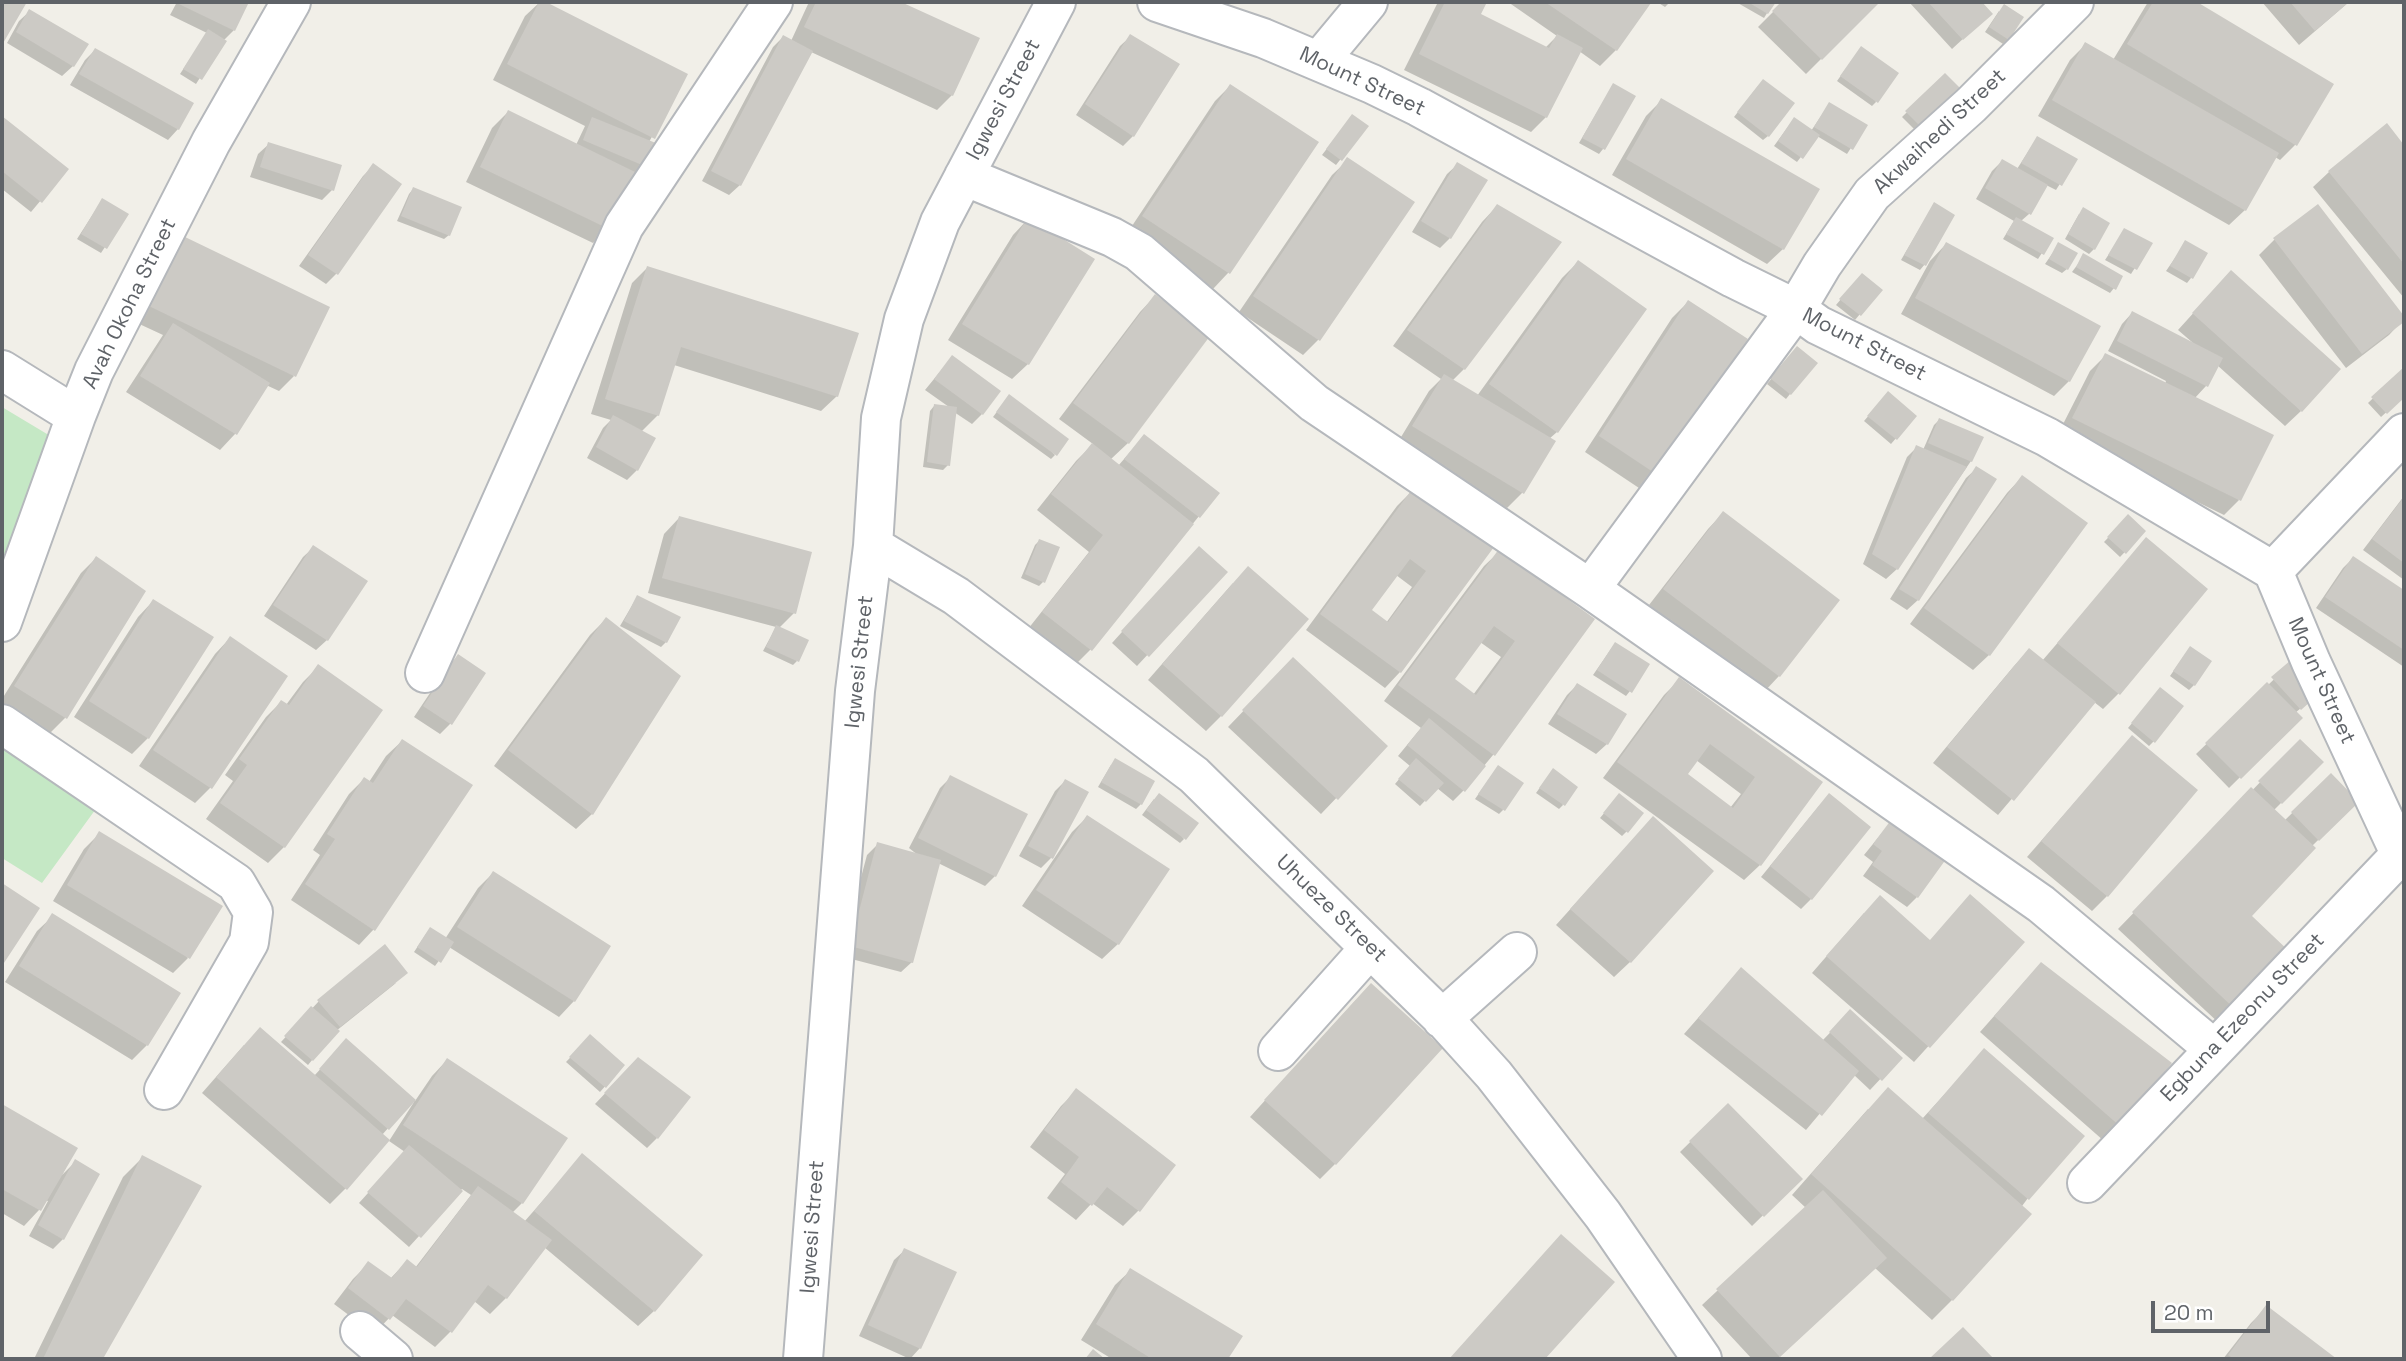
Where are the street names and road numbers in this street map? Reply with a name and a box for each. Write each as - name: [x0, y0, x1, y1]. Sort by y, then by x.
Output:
- street label: Igwesi Street: [962, 35, 1046, 165]
- street label: Mount Street: [1295, 42, 1429, 122]
- street label: Akwaihedi Street: [1869, 64, 2011, 200]
- street label: Avah Okoha Street: [78, 215, 182, 393]
- street label: Mount Street: [1798, 303, 1930, 387]
- street label: Igwesi Street: [840, 594, 880, 730]
- street label: Mount Street: [2282, 614, 2360, 748]
- street label: Uhueze Street: [1270, 850, 1392, 968]
- street label: Egbuna Ezeonu Street: [2156, 928, 2330, 1108]
- street label: Igwesi Street: [796, 1160, 830, 1294]

